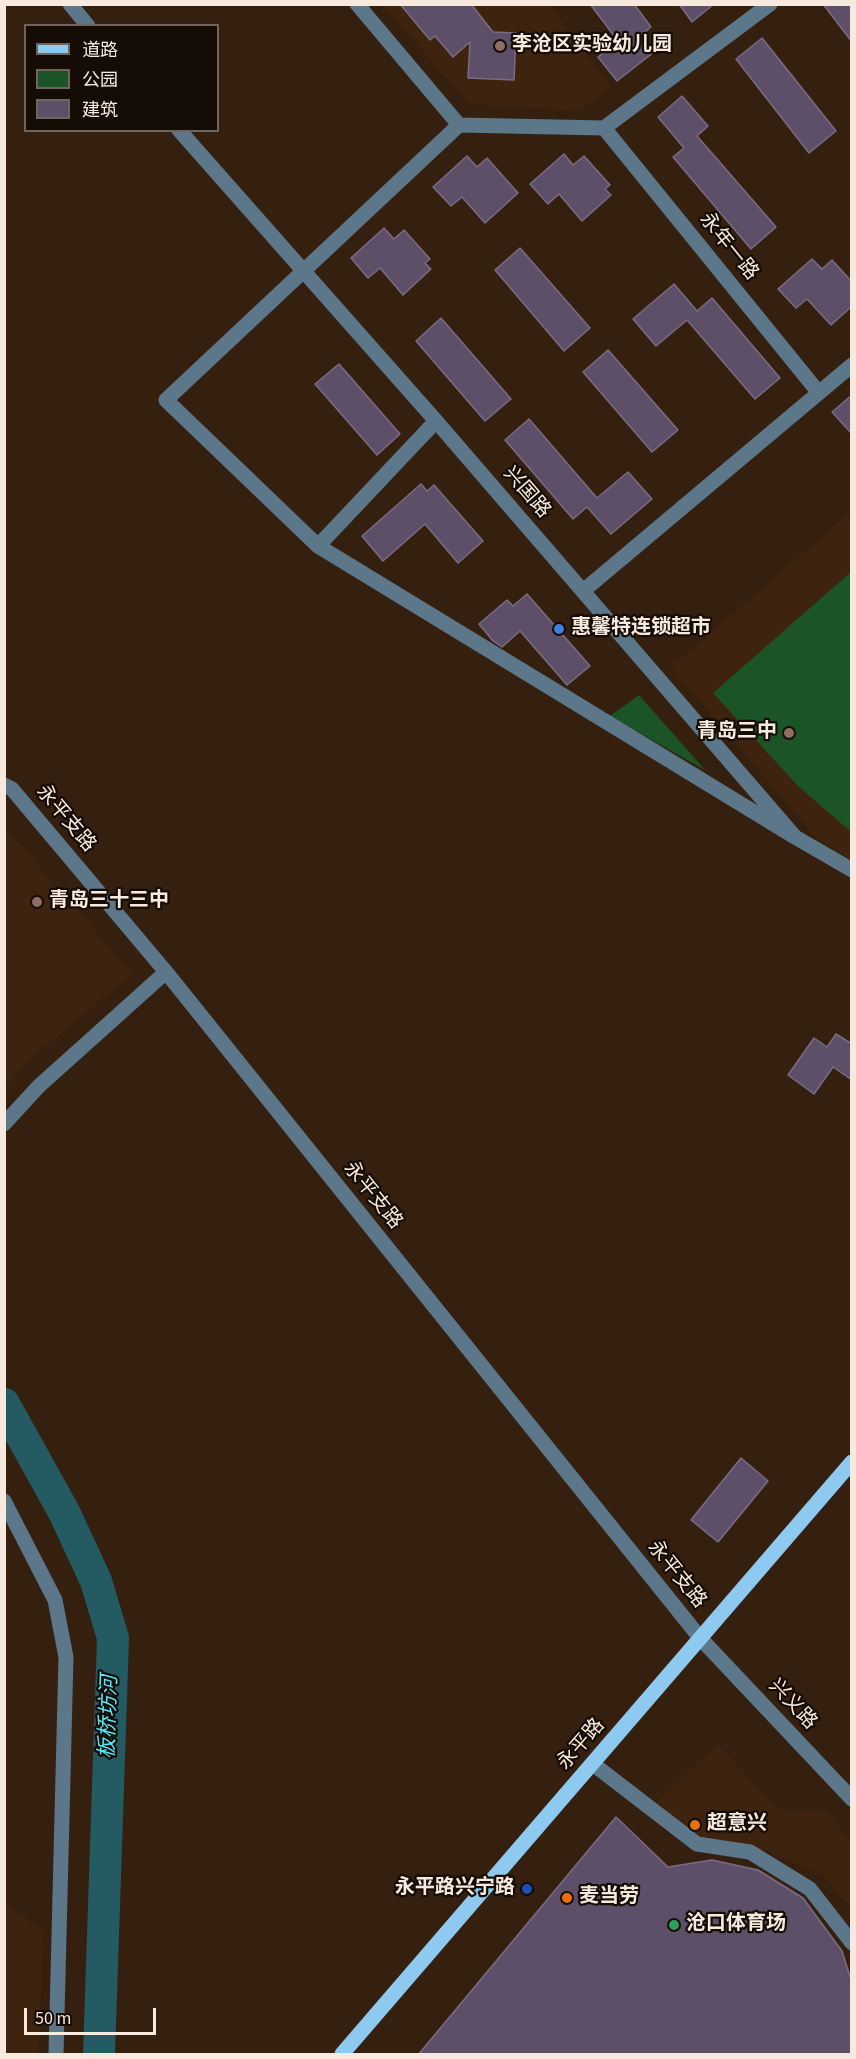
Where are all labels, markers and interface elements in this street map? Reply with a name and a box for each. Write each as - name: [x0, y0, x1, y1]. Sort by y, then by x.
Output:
- legend: [24, 24, 219, 132]
- place label: 李沧区实验幼儿园: [512, 34, 672, 58]
- text: 道路: [82, 38, 118, 63]
- marker: 李沧区实验幼儿园: [493, 39, 507, 53]
- text: 公园: [82, 68, 118, 93]
- text: 建筑: [82, 98, 118, 123]
- street label: 永年一路: [694, 208, 762, 286]
- street label: 兴国路: [497, 462, 555, 524]
- place label: 惠馨特连锁超市: [571, 617, 711, 641]
- marker: 惠馨特连锁超市: [552, 622, 566, 636]
- place label: 青岛三中: [697, 721, 777, 745]
- marker: 青岛三中: [782, 726, 796, 740]
- street label: 永平支路: [30, 781, 100, 857]
- place label: 青岛三十三中: [49, 890, 169, 914]
- marker: 青岛三十三中: [30, 895, 44, 909]
- street label: 永平支路: [338, 1157, 406, 1235]
- street label: 永平支路: [642, 1536, 710, 1614]
- water label: 板桥坊河: [96, 1675, 124, 1759]
- street label: 兴义路: [763, 1675, 821, 1735]
- street label: 永平路: [553, 1714, 611, 1776]
- place label: 超意兴: [707, 1813, 767, 1837]
- marker: 超意兴: [688, 1818, 702, 1832]
- place label: 永平路兴宁路: [395, 1877, 515, 1901]
- marker: 永平路兴宁路: [520, 1882, 534, 1896]
- place label: 麦当劳: [579, 1886, 639, 1910]
- marker: 麦当劳: [560, 1891, 574, 1905]
- place label: 沧口体育场: [686, 1913, 786, 1937]
- marker: 沧口体育场: [667, 1918, 681, 1932]
- scale bar: [27, 1996, 159, 2034]
- text: 50 m: [35, 2006, 71, 2031]

